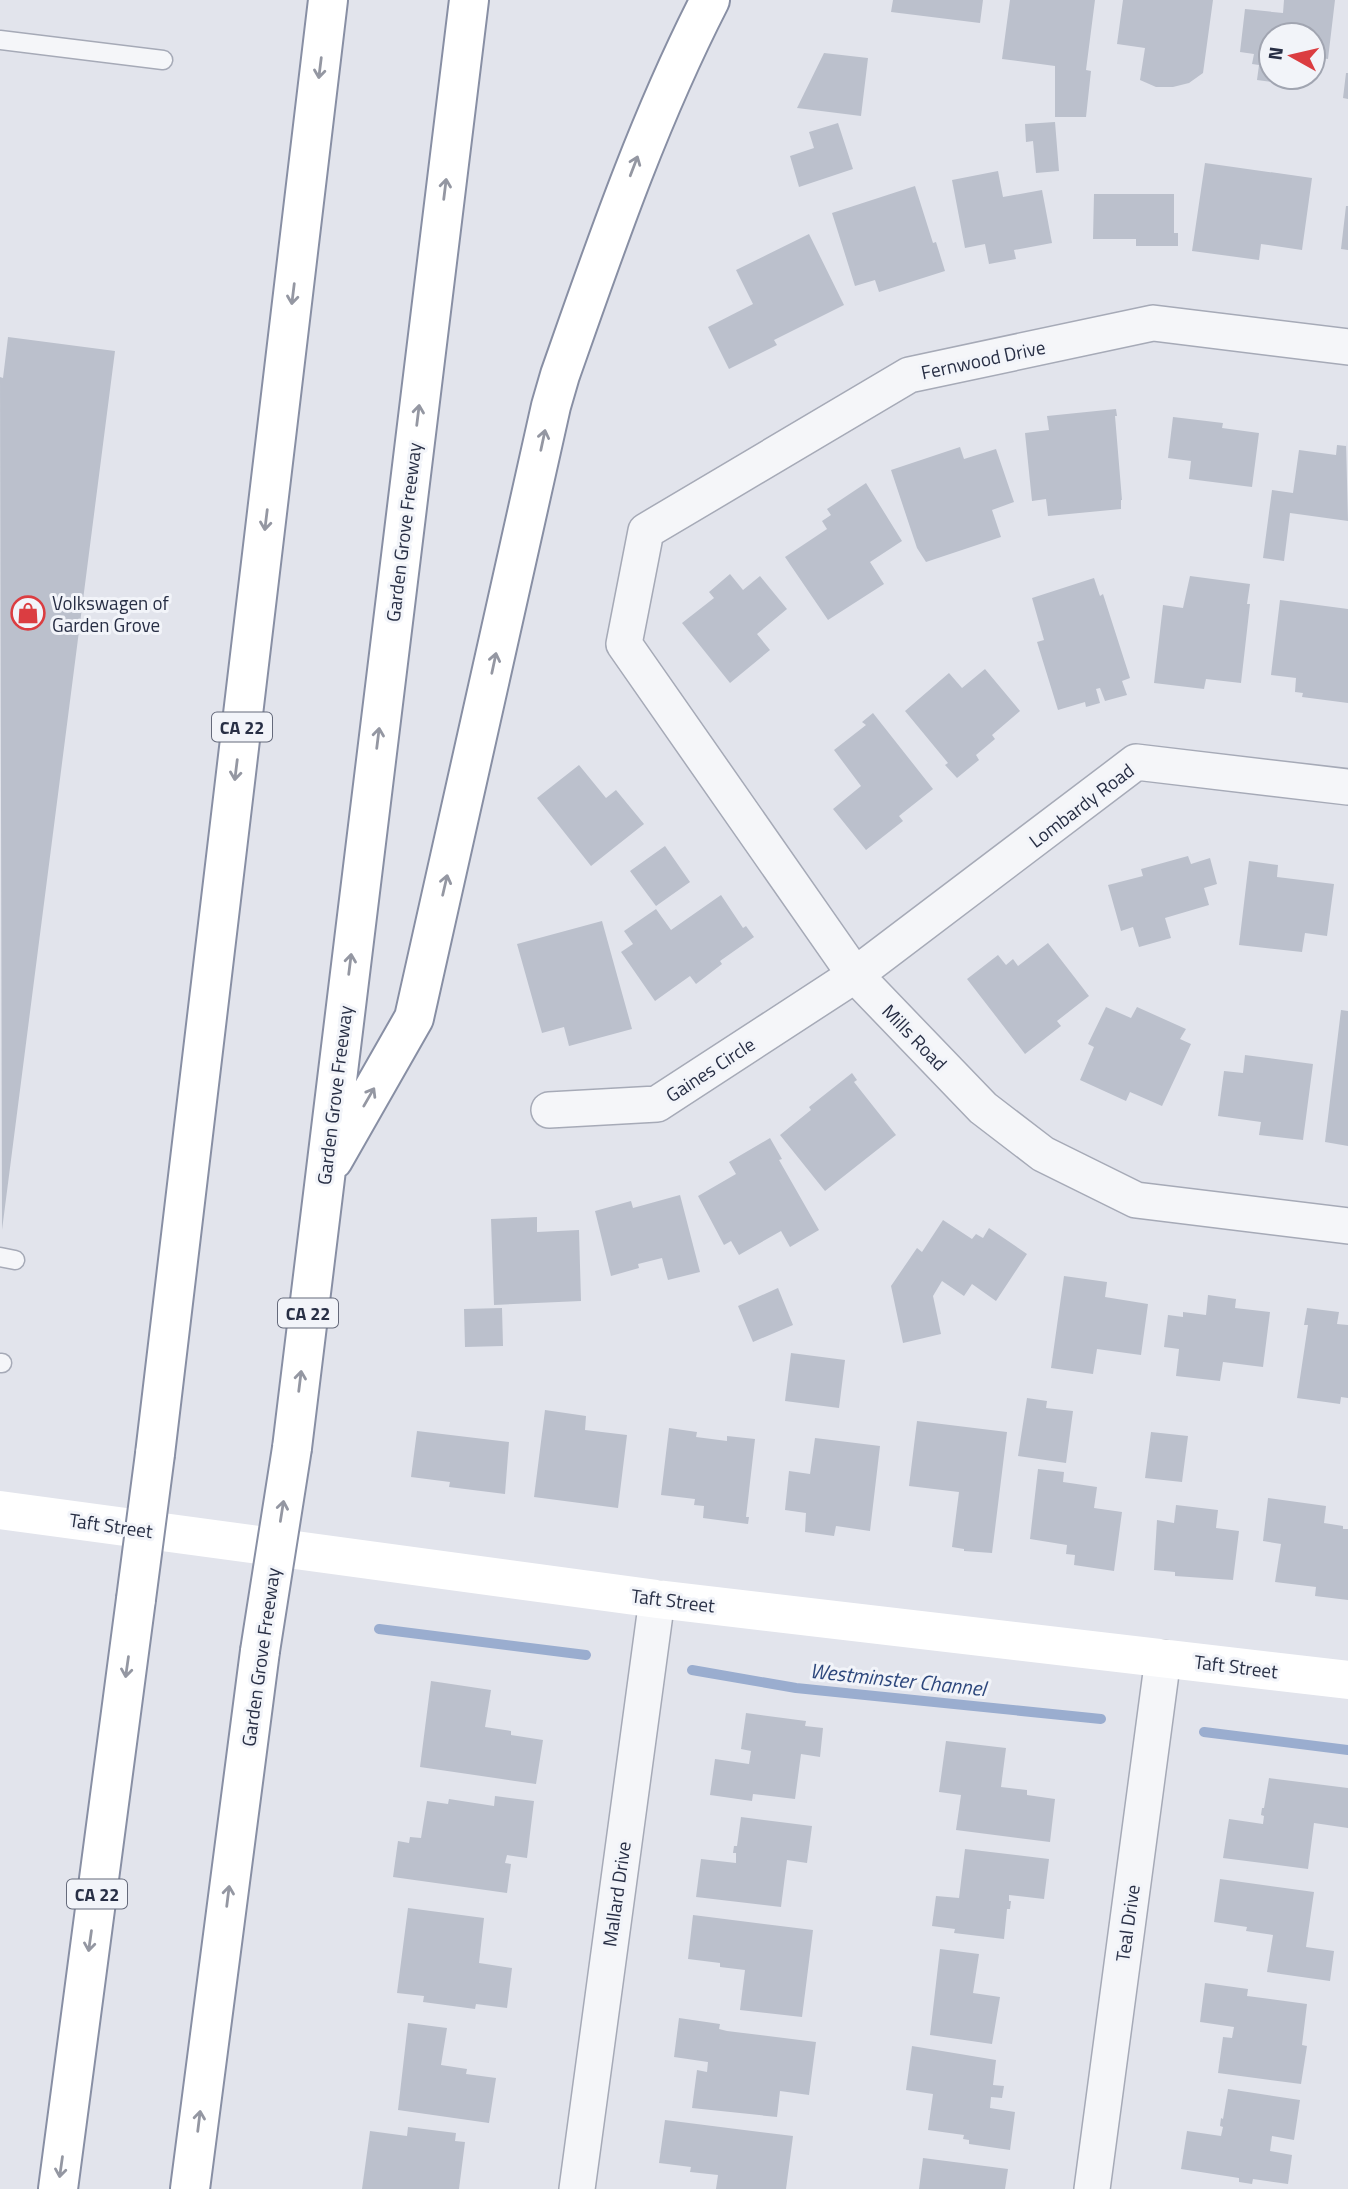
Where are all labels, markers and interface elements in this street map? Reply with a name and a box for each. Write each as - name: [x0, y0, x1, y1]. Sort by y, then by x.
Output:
- north arrow: [1257, 21, 1327, 91]
- text: N: [1259, 45, 1290, 62]
- one-way arrow: [314, 56, 327, 79]
- one-way arrow: [629, 156, 642, 178]
- one-way arrow: [439, 178, 452, 201]
- one-way arrow: [287, 282, 300, 304]
- street label: Fernwood Drive: [918, 332, 1048, 386]
- one-way arrow: [411, 404, 424, 427]
- one-way arrow: [538, 430, 551, 452]
- street label: Garden Grove Freeway: [378, 441, 428, 623]
- one-way arrow: [260, 508, 273, 530]
- place label: Volkswagen of Garden Grove: [52, 588, 169, 639]
- shop icon: Volkswagen of Garden Grove: [9, 594, 47, 632]
- one-way arrow: [488, 652, 502, 675]
- road number: CA 22: [212, 712, 272, 742]
- one-way arrow: [371, 727, 384, 750]
- street label: Lombardy Road: [1022, 756, 1140, 854]
- one-way arrow: [230, 758, 243, 781]
- one-way arrow: [438, 874, 452, 897]
- one-way arrow: [343, 953, 356, 976]
- street label: Mills Road: [876, 997, 954, 1077]
- street label: Garden Grove Freeway: [309, 1004, 359, 1186]
- street label: Gaines Circle: [660, 1029, 760, 1109]
- one-way arrow: [362, 1087, 376, 1107]
- road number: CA 22: [278, 1298, 338, 1328]
- one-way arrow: [293, 1370, 306, 1392]
- one-way arrow: [276, 1500, 289, 1523]
- street label: Taft Street: [67, 1505, 155, 1545]
- street label: Garden Grove Freeway: [233, 1566, 287, 1748]
- street label: Taft Street: [630, 1580, 717, 1620]
- street label: Taft Street: [1193, 1646, 1280, 1686]
- water label: Westminster Channel: [808, 1654, 990, 1704]
- one-way arrow: [120, 1655, 133, 1678]
- street label: Mallard Drive: [594, 1840, 638, 1948]
- road number: CA 22: [67, 1880, 127, 1908]
- street label: Teal Drive: [1107, 1883, 1147, 1963]
- one-way arrow: [222, 1885, 235, 1908]
- one-way arrow: [84, 1929, 97, 1952]
- one-way arrow: [192, 2110, 205, 2133]
- one-way arrow: [54, 2155, 67, 2178]

